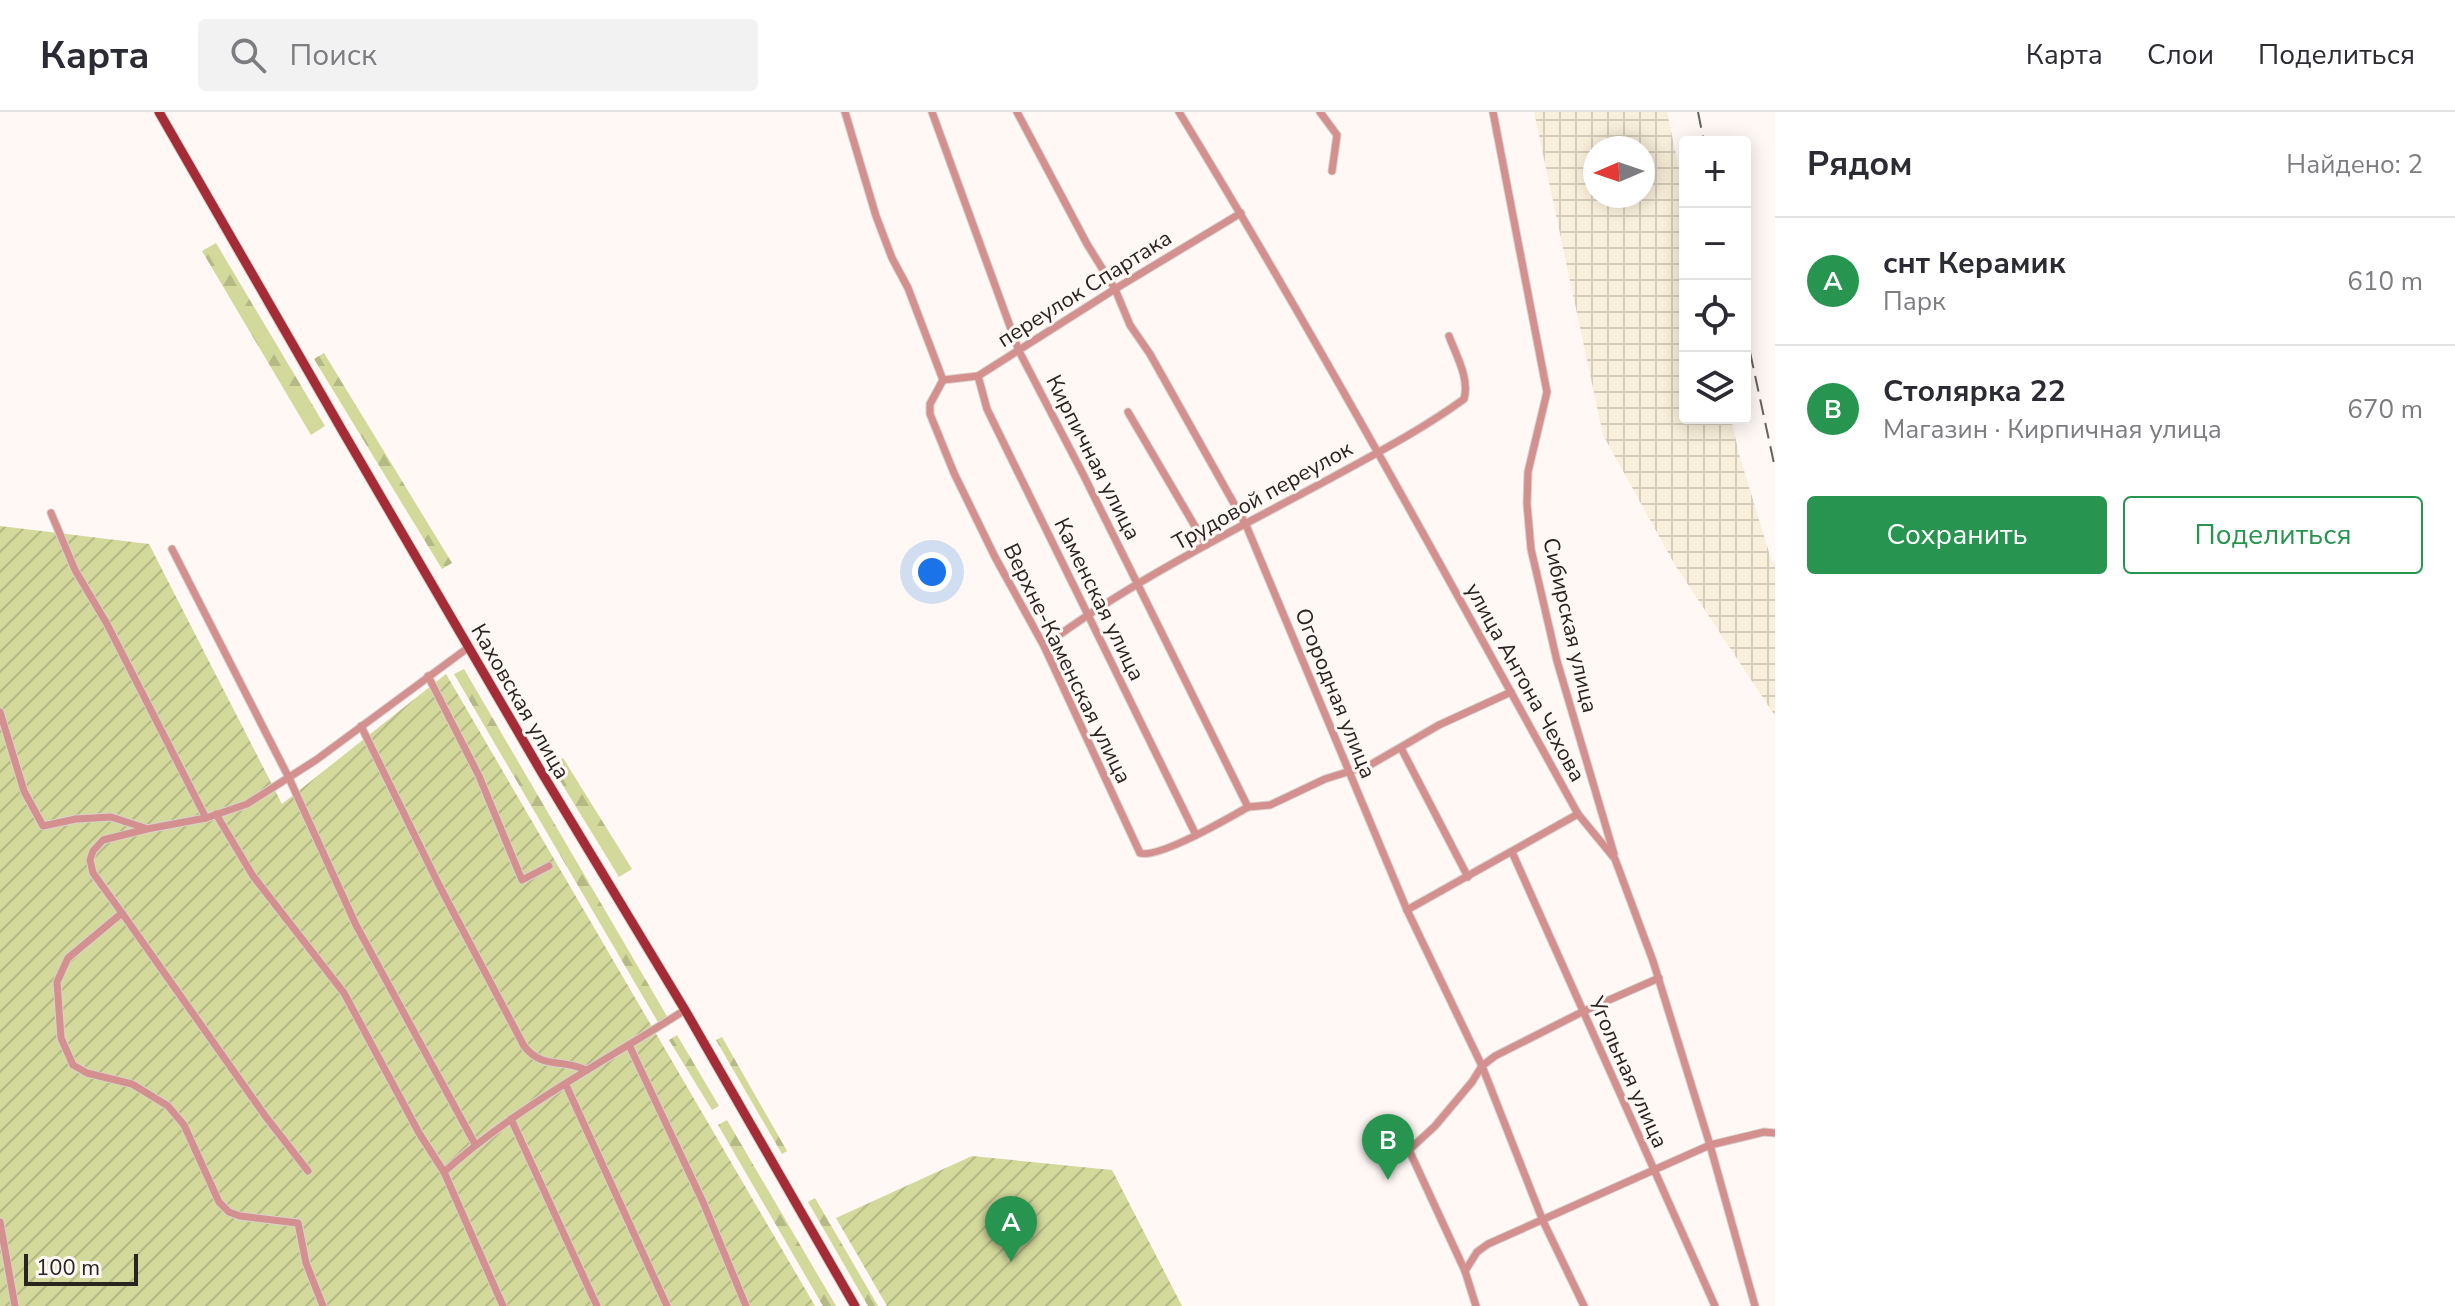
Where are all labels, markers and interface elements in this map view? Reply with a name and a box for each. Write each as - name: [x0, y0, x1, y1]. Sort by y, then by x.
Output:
- search box: [198, 19, 758, 91]
- text: Карта: [40, 30, 150, 81]
- icon: search: [226, 33, 270, 77]
- text: Поиск: [290, 35, 377, 76]
- text: Карта: [2026, 36, 2103, 74]
- text: Слои: [2147, 36, 2214, 74]
- text: Поделиться: [2258, 36, 2415, 74]
- north arrow: [1583, 136, 1655, 208]
- map controls: [1679, 136, 1751, 424]
- button: +: [1679, 136, 1751, 208]
- text: Рядом: [1807, 141, 1913, 187]
- text: Найдено: 2: [2286, 147, 2423, 182]
- button: −: [1679, 208, 1751, 280]
- street label: переулок Спартака: [992, 223, 1177, 355]
- text: снт Керамик: [1883, 243, 2066, 284]
- text: A: [1823, 264, 1843, 299]
- text: 610 m: [2347, 264, 2423, 299]
- button: locate: [1679, 280, 1751, 352]
- text: Парк: [1883, 284, 1946, 319]
- button: layers: [1679, 352, 1751, 424]
- street label: Кирпичная улица: [1039, 370, 1148, 545]
- text: Столярка 22: [1883, 371, 2066, 412]
- text: B: [1824, 392, 1842, 427]
- text: 670 m: [2347, 392, 2423, 427]
- text: Магазин · Кирпичная улица: [1883, 412, 2222, 447]
- street label: Трудовой переулок: [1167, 434, 1358, 558]
- button: Сохранить: [1807, 496, 2107, 574]
- button: Поделиться: [2123, 496, 2423, 574]
- street label: Каменская улица: [1047, 513, 1152, 686]
- street label: Сибирская улица: [1535, 535, 1605, 716]
- street label: Верхне-Каменская улица: [996, 538, 1138, 789]
- your location: [912, 552, 952, 592]
- street label: улица Антона Чехова: [1458, 578, 1592, 787]
- street label: Огородная улица: [1287, 604, 1383, 783]
- street label: Каховская улица: [463, 618, 577, 785]
- street label: Угольная улица: [1581, 991, 1675, 1153]
- pin: B: [1362, 1114, 1414, 1180]
- pin: A: [985, 1196, 1037, 1262]
- scale bar: [24, 1250, 138, 1286]
- text: 100 m: [36, 1253, 100, 1283]

